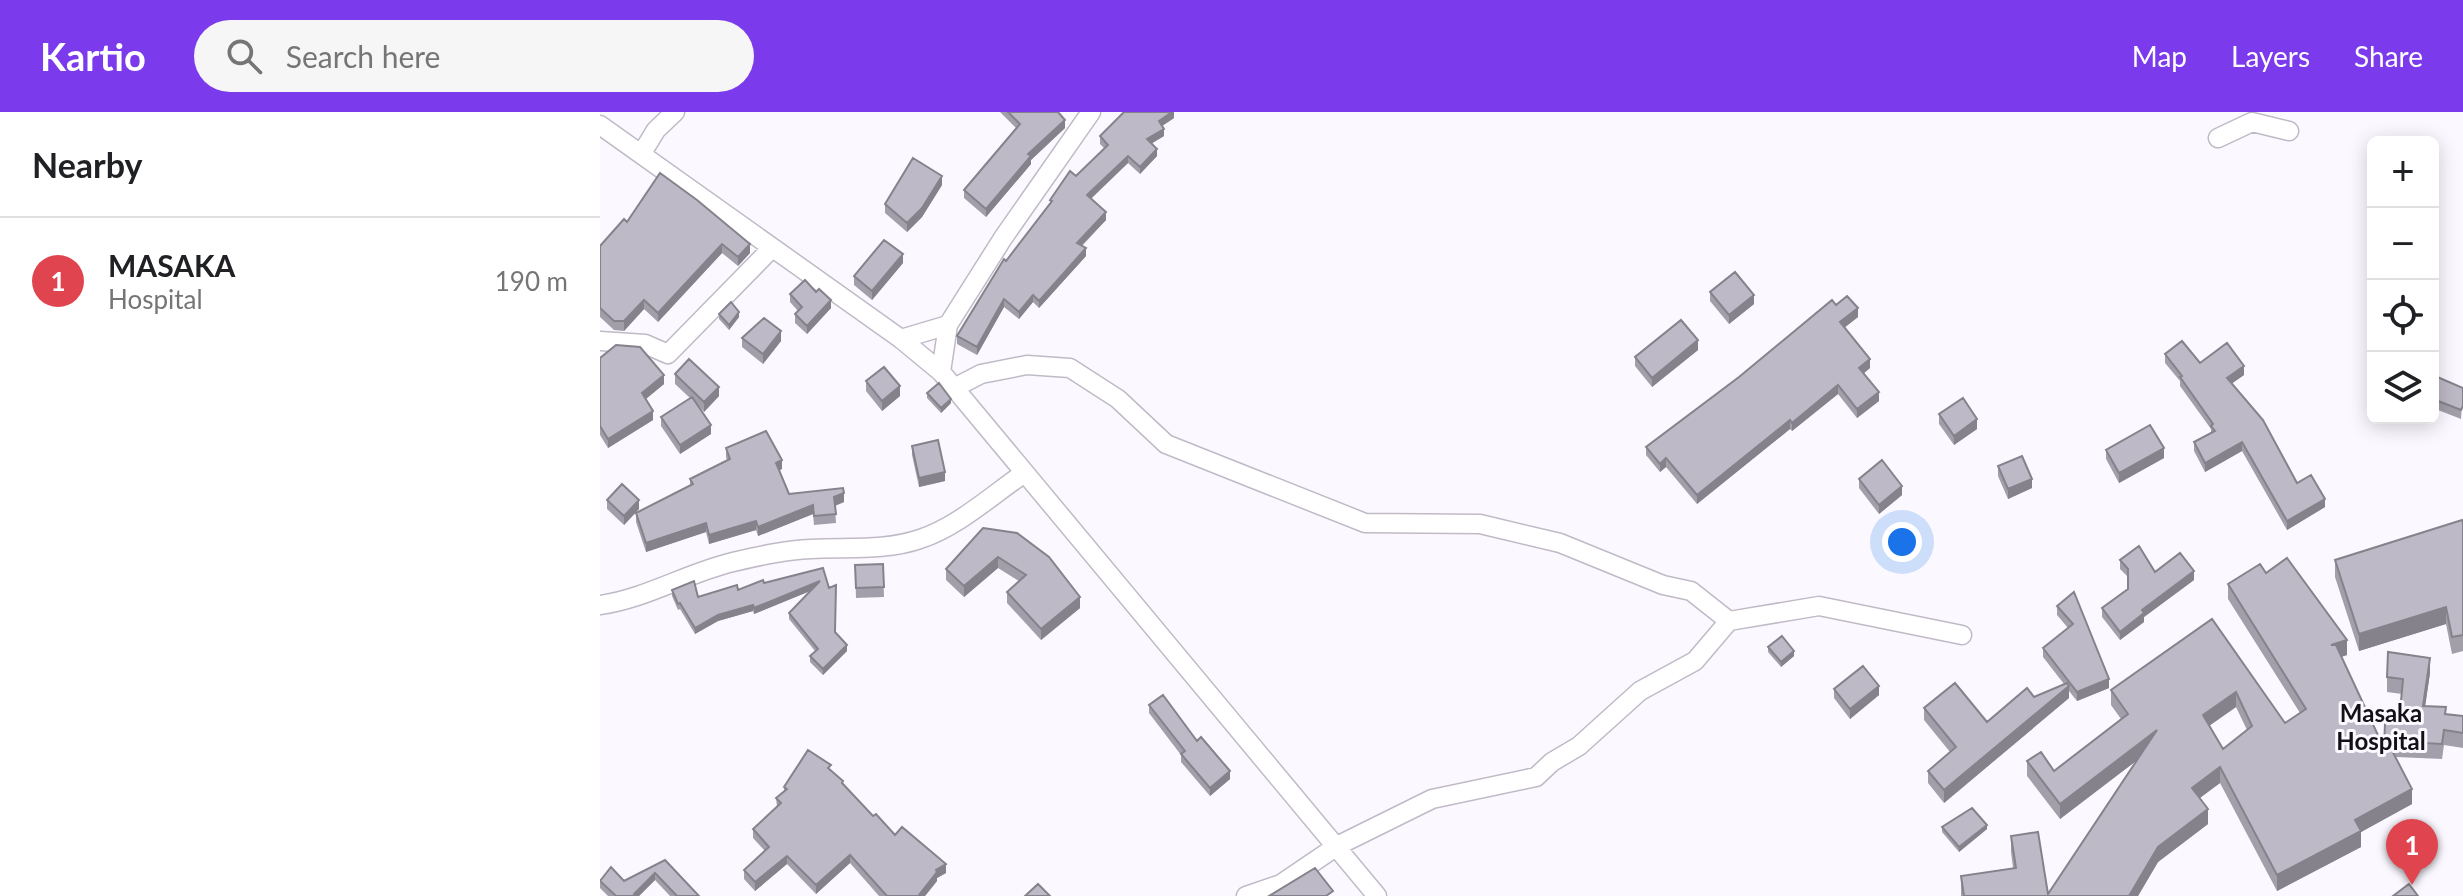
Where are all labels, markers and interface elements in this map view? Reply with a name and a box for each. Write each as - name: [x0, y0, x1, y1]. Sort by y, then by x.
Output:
- search box: [194, 20, 754, 92]
- text: Kartio: [40, 33, 146, 79]
- icon: search: [222, 34, 266, 78]
- text: Search here: [286, 38, 440, 74]
- text: Map: [2132, 39, 2187, 73]
- text: Layers: [2231, 39, 2310, 73]
- text: Share: [2354, 39, 2423, 73]
- map controls: [2367, 136, 2439, 424]
- button: +: [2367, 136, 2439, 208]
- text: Nearby: [32, 144, 143, 185]
- button: −: [2367, 208, 2439, 280]
- text: MASAKA: [108, 247, 235, 283]
- text: 1: [50, 265, 66, 297]
- text: 190 m: [495, 265, 568, 297]
- button: locate: [2367, 280, 2439, 352]
- text: Hospital: [108, 283, 203, 315]
- button: layers: [2367, 352, 2439, 424]
- your location: [1882, 522, 1922, 562]
- district label: Masaka Hospital: [2336, 698, 2426, 755]
- pin: 1: [2386, 819, 2438, 885]

